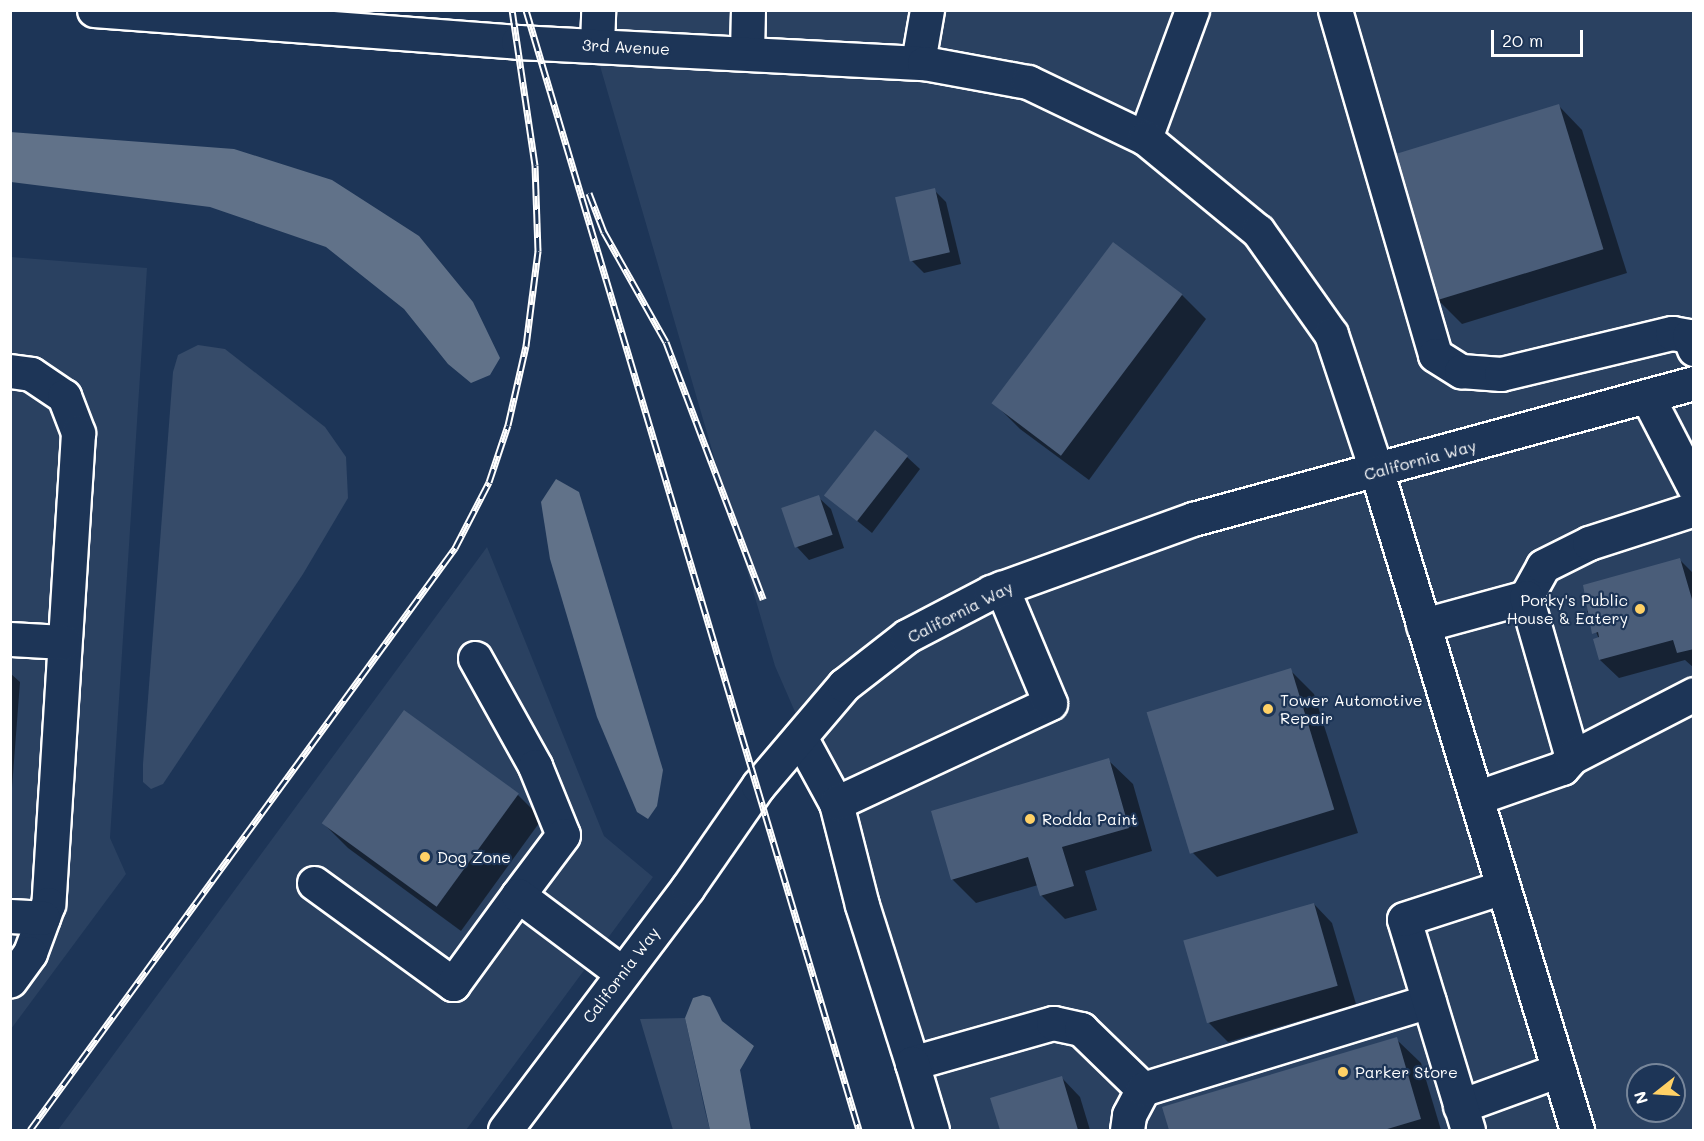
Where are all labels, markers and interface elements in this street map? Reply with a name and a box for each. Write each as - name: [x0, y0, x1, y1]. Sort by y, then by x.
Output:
- scale bar: [1494, 18, 1586, 56]
- text: 20 m: [1502, 28, 1543, 52]
- street label: 3rd Avenue: [582, 35, 670, 59]
- street label: California Way: [1362, 436, 1478, 484]
- street label: California Way: [904, 577, 1016, 647]
- place label: Porky's Public House & Eatery: [1506, 590, 1628, 628]
- marker: Porky's Public House & Eatery: [1633, 602, 1647, 616]
- place label: Tower Automotive Repair: [1280, 690, 1423, 728]
- marker: Tower Automotive Repair: [1261, 702, 1275, 716]
- place label: Rodda Paint: [1042, 809, 1138, 829]
- marker: Rodda Paint: [1023, 812, 1037, 826]
- place label: Dog Zone: [437, 847, 511, 867]
- marker: Dog Zone: [418, 850, 432, 864]
- street label: California Way: [579, 923, 663, 1027]
- place label: Parker Store: [1355, 1062, 1458, 1082]
- north arrow: [1626, 1063, 1686, 1123]
- marker: Parker Store: [1336, 1065, 1350, 1079]
- text: N: [1628, 1089, 1652, 1107]

